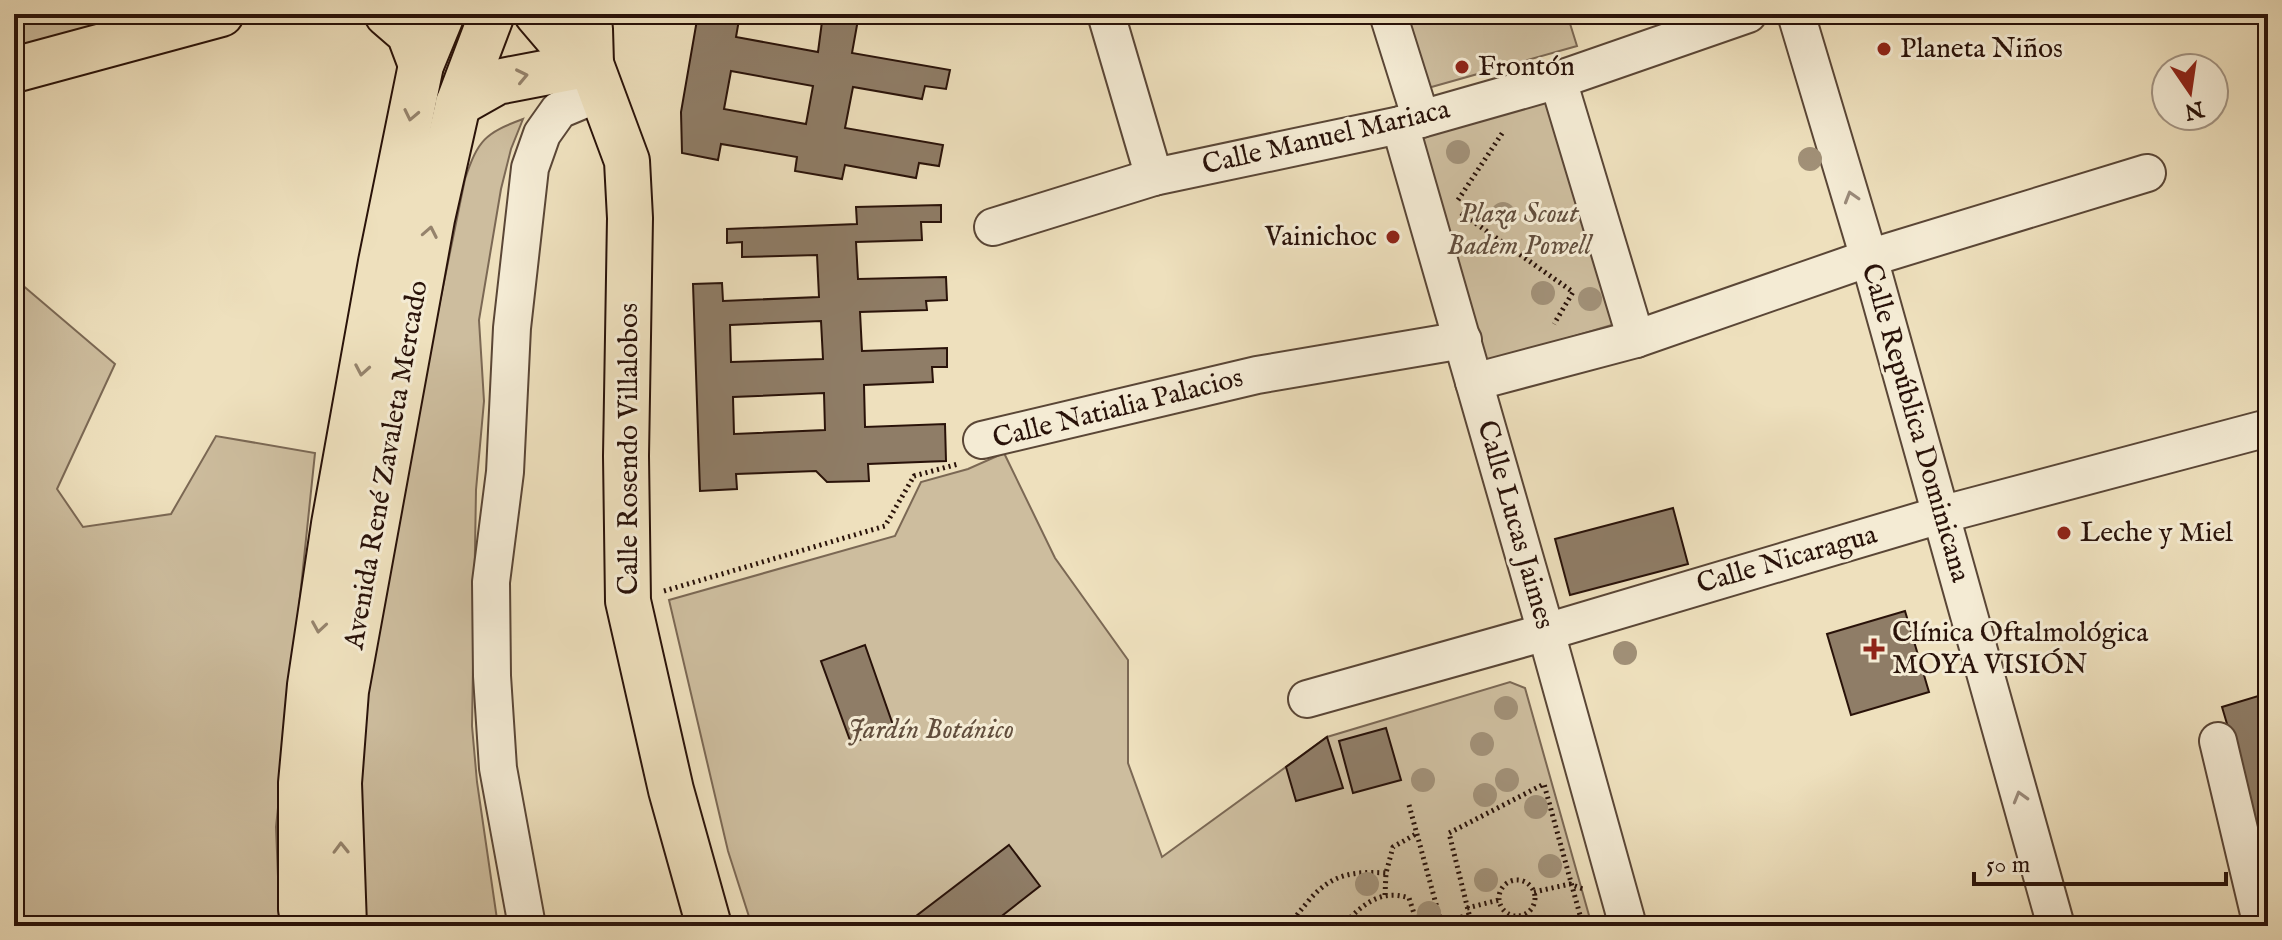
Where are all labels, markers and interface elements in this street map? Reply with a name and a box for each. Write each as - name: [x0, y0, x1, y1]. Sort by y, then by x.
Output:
- place label: Planeta Niños: [1900, 32, 2063, 67]
- marker: Planeta Niños: [1875, 40, 1893, 58]
- place label: Frontón: [1478, 50, 1575, 85]
- north arrow: [2150, 52, 2230, 132]
- marker: Frontón: [1453, 58, 1471, 76]
- one-way arrow: [514, 68, 528, 85]
- street label: Calle Manuel Mariaca: [1199, 92, 1454, 184]
- text: N: [2182, 94, 2207, 125]
- one-way arrow: [403, 108, 420, 121]
- one-way arrow: [1844, 191, 1860, 205]
- park label: Plaza Scout Badem Powell: [1447, 197, 1594, 264]
- place label: Vainichoc: [1264, 220, 1377, 255]
- one-way arrow: [420, 225, 437, 239]
- marker: Vainichoc: [1384, 228, 1402, 246]
- street label: Calle República Dominicana: [1853, 260, 1978, 587]
- street label: Avenida René Zavaleta Mercado: [337, 278, 437, 653]
- street label: Calle Rosendo Villalobos: [612, 303, 647, 595]
- street label: Calle Natialia Palacios: [989, 361, 1247, 457]
- one-way arrow: [354, 363, 371, 377]
- street label: Calle Lucas Jaimes: [1469, 417, 1561, 633]
- place label: Leche y Miel: [2080, 516, 2233, 551]
- street label: Calle Nicaragua: [1693, 517, 1882, 602]
- marker: Leche y Miel: [2055, 524, 2073, 542]
- place label: Clínica Oftalmológica MOYA VISIÓN: [1892, 616, 2149, 683]
- one-way arrow: [311, 620, 328, 633]
- marker: Clínica Oftalmológica MOYA VISIÓN: [1863, 638, 1885, 660]
- park label: Jardín Botánico: [848, 713, 1014, 748]
- one-way arrow: [2012, 791, 2029, 804]
- scale bar: [1974, 836, 2226, 886]
- one-way arrow: [332, 841, 349, 854]
- text: 50 m: [1986, 850, 2030, 881]

